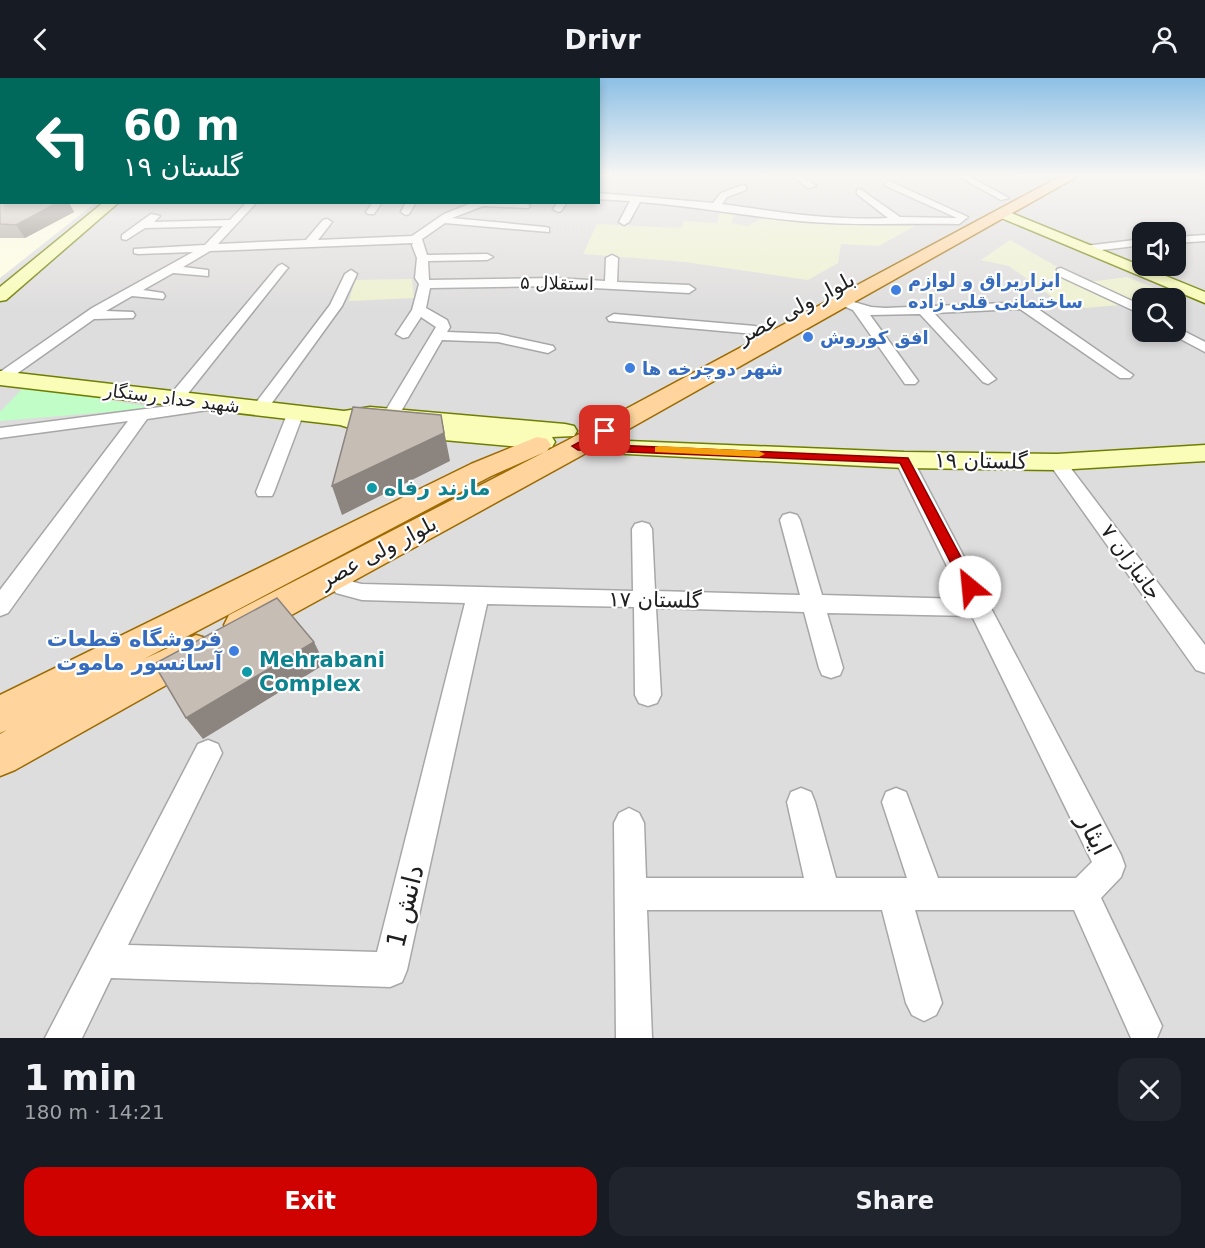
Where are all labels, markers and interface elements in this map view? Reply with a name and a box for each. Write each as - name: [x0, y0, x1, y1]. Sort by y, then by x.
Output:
- icon: back: [24, 23, 57, 56]
- icon: person: [1148, 23, 1181, 56]
- text: Drivr: [565, 24, 640, 55]
- text: 60 m: [123, 101, 240, 150]
- icon: left: [24, 102, 102, 180]
- text: گلستان ۱۹: [123, 151, 243, 182]
- map controls: [1132, 222, 1186, 342]
- button: sound: [1132, 222, 1186, 276]
- street label: بلوار ولی عصر: [732, 267, 859, 349]
- place label: ابزاریراق و لوازم ساختمانی قلی زاده: [908, 270, 1083, 312]
- street label: استقلال ۵: [520, 272, 594, 294]
- marker: ابزاریراق و لوازم ساختمانی قلی زاده: [889, 283, 903, 297]
- button: search: [1132, 288, 1186, 342]
- place label: افق کوروش: [820, 327, 929, 349]
- marker: افق کوروش: [801, 330, 815, 344]
- place label: شهر دوچرخه ها: [642, 358, 783, 380]
- marker: شهر دوچرخه ها: [623, 361, 637, 375]
- street label: شهید حداد رستگار: [102, 379, 241, 418]
- pin: [579, 405, 630, 456]
- icon: arrive: [588, 414, 621, 447]
- street label: گلستان ۱۹: [934, 448, 1028, 474]
- place label: مازند رفاه: [384, 476, 490, 500]
- marker: مازند رفاه: [365, 481, 379, 495]
- street label: بلوار ولی عصر: [314, 511, 441, 593]
- street label: جانبازان ۷: [1096, 520, 1166, 604]
- position arrow: [938, 555, 1002, 619]
- street label: گلستان ۱۷: [608, 587, 702, 613]
- place label: فروشگاه قطعات آسانسور ماموت: [47, 626, 223, 675]
- marker: فروشگاه قطعات آسانسور ماموت: [227, 644, 241, 658]
- place label: Mehrabani Complex: [259, 648, 385, 696]
- marker: Mehrabani Complex: [240, 665, 254, 679]
- street label: ایثار: [1070, 806, 1117, 860]
- street label: دانش 1: [380, 862, 430, 950]
- text: 1 min: [24, 1057, 137, 1098]
- button: close: [1118, 1058, 1181, 1121]
- text: 180 m · 14:21: [24, 1100, 165, 1124]
- button: Exit: [24, 1167, 597, 1236]
- button: Share: [609, 1167, 1181, 1236]

